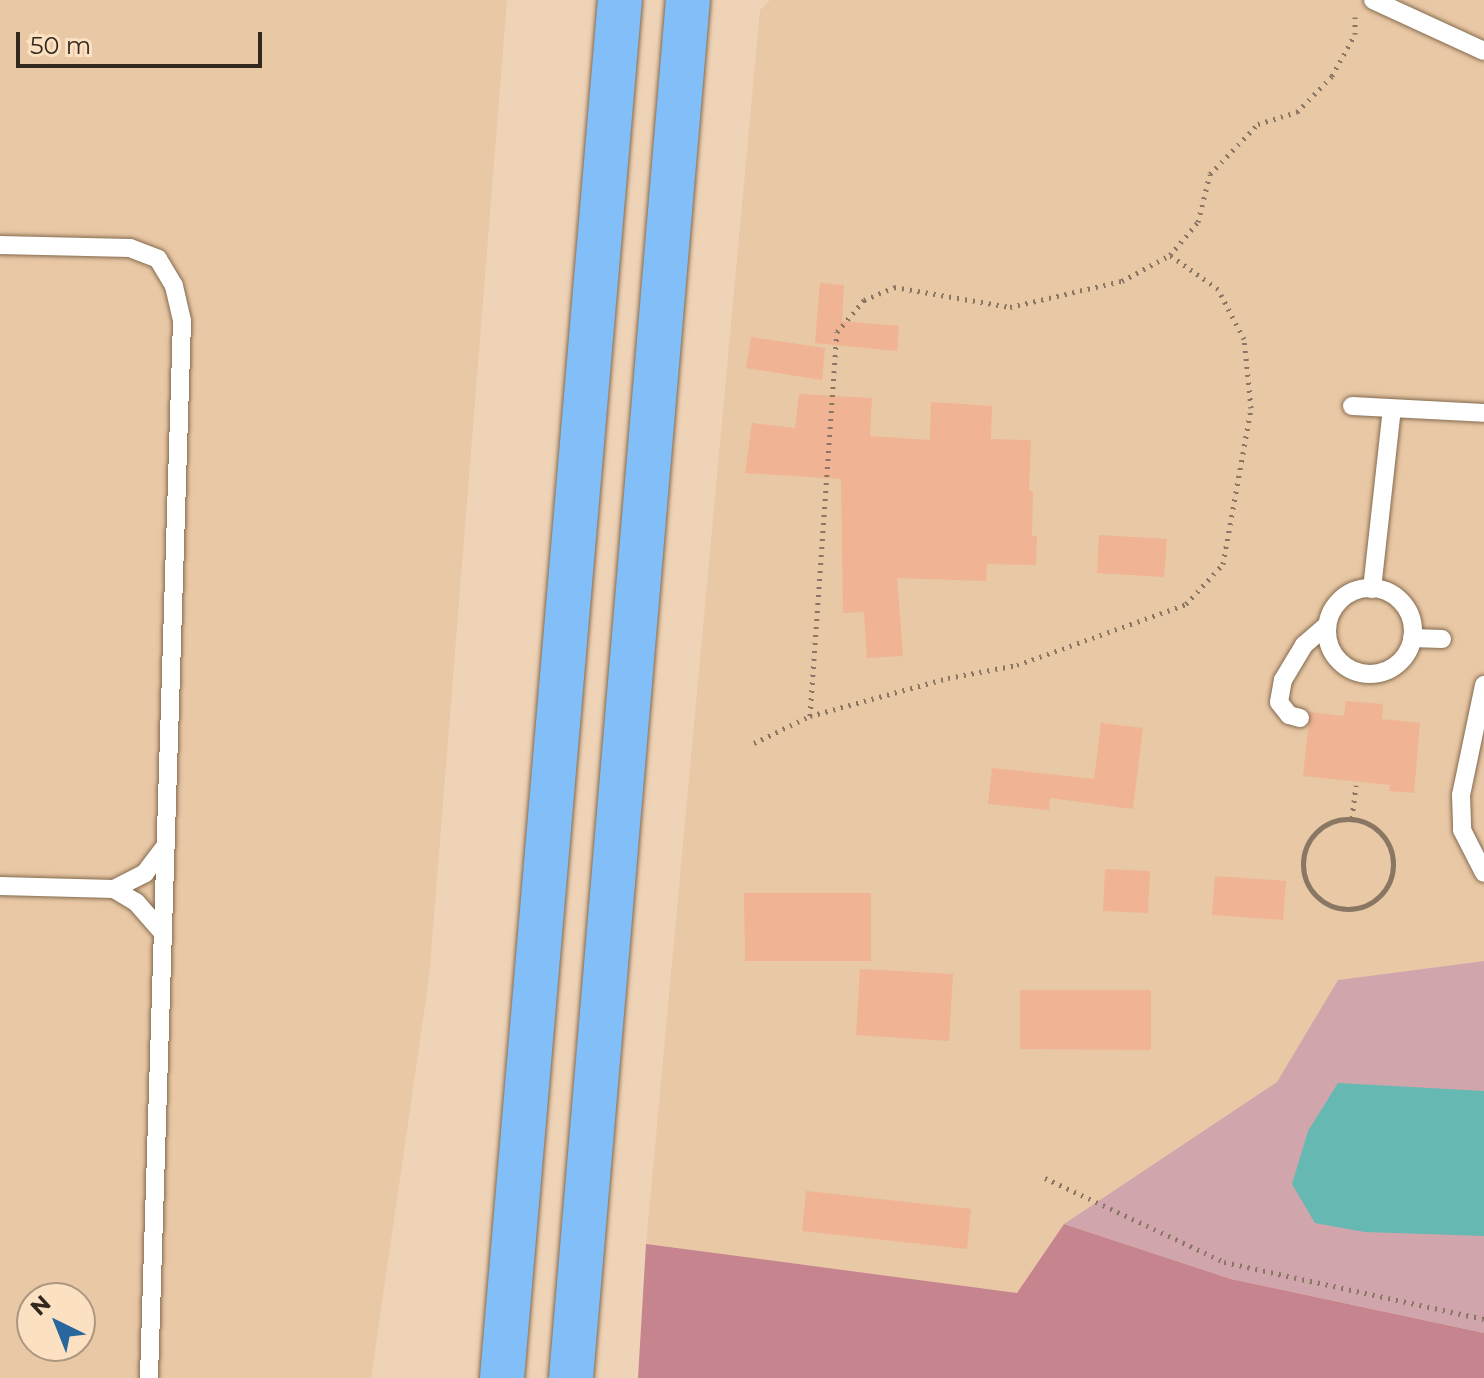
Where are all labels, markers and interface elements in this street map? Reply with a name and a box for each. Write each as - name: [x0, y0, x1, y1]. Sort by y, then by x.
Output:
- scale bar: [20, 16, 266, 66]
- text: 50 m: [30, 31, 91, 60]
- north arrow: [16, 1282, 96, 1362]
- text: N: [25, 1290, 56, 1321]

